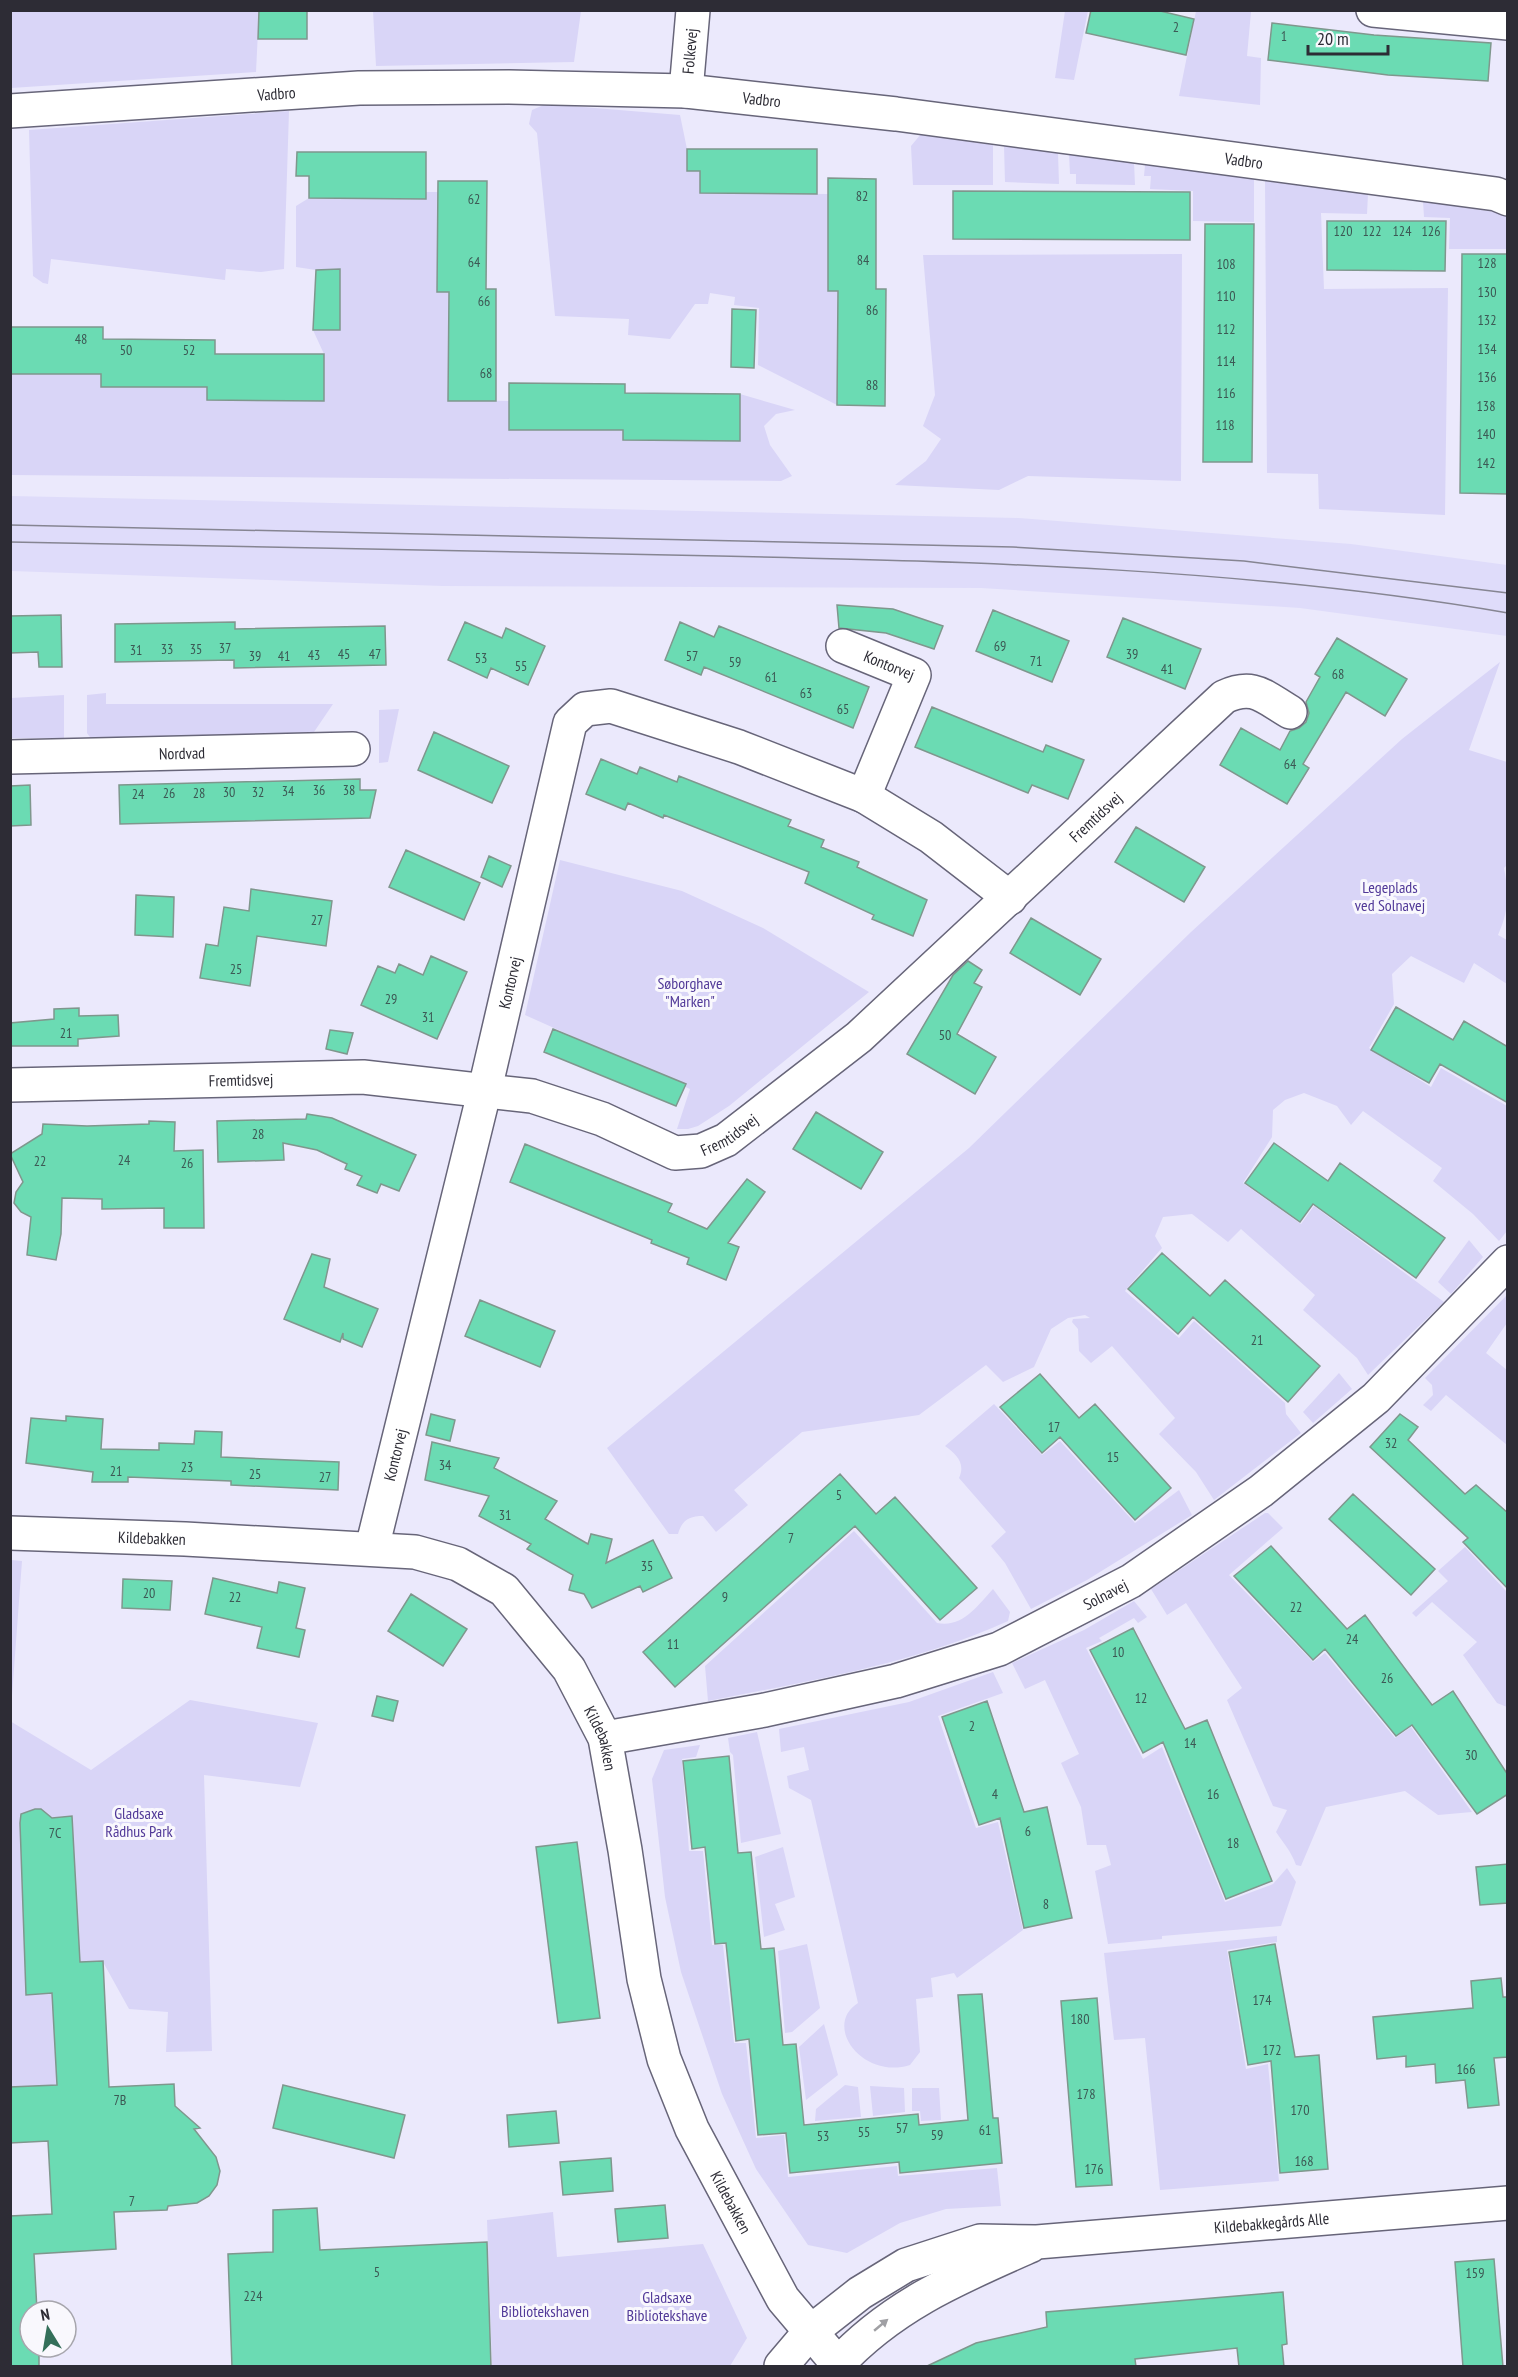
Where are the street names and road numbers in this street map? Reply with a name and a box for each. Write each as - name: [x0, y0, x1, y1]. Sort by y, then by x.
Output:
- street label: Folkevej: [678, 27, 701, 75]
- street label: Vadbro: [256, 82, 296, 105]
- street label: Vadbro: [741, 87, 782, 111]
- street label: Vadbro: [1223, 148, 1264, 173]
- street label: Kontorvej: [861, 646, 918, 684]
- street label: Nordvad: [159, 742, 205, 764]
- street label: Fremtidsvej: [1065, 788, 1126, 846]
- street label: Kontorvej: [494, 954, 525, 1011]
- street label: Fremtidsvej: [208, 1069, 273, 1090]
- street label: Fremtidsvej: [697, 1109, 762, 1160]
- street label: Kontorvej: [379, 1427, 411, 1483]
- street label: Kildebakken: [118, 1527, 186, 1549]
- street label: Solnavej: [1080, 1575, 1131, 1614]
- street label: Kildebakken: [580, 1702, 621, 1772]
- street label: Kildebakken: [706, 2167, 756, 2237]
- street label: Kildebakkegårds Alle: [1213, 2208, 1330, 2237]

